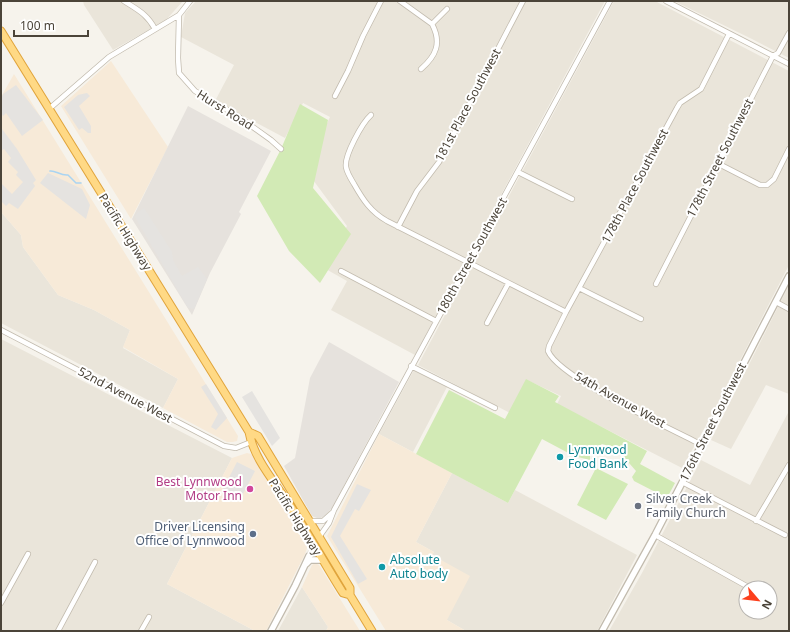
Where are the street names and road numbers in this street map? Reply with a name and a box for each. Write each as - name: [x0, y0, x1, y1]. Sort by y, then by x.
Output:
- street label: 181st Place Southwest: [431, 45, 505, 164]
- street label: Hurst Road: [194, 86, 257, 134]
- street label: 178th Street Southwest: [682, 95, 757, 220]
- street label: 178th Place Southwest: [597, 125, 672, 246]
- street label: Pacific Highway: [95, 190, 156, 274]
- street label: 180th Street Southwest: [432, 194, 511, 317]
- street label: 176th Street Southwest: [675, 359, 750, 484]
- street label: 52nd Avenue West: [75, 362, 176, 427]
- street label: 54th Avenue West: [572, 367, 669, 432]
- street label: Pacific Highway: [265, 475, 326, 559]

